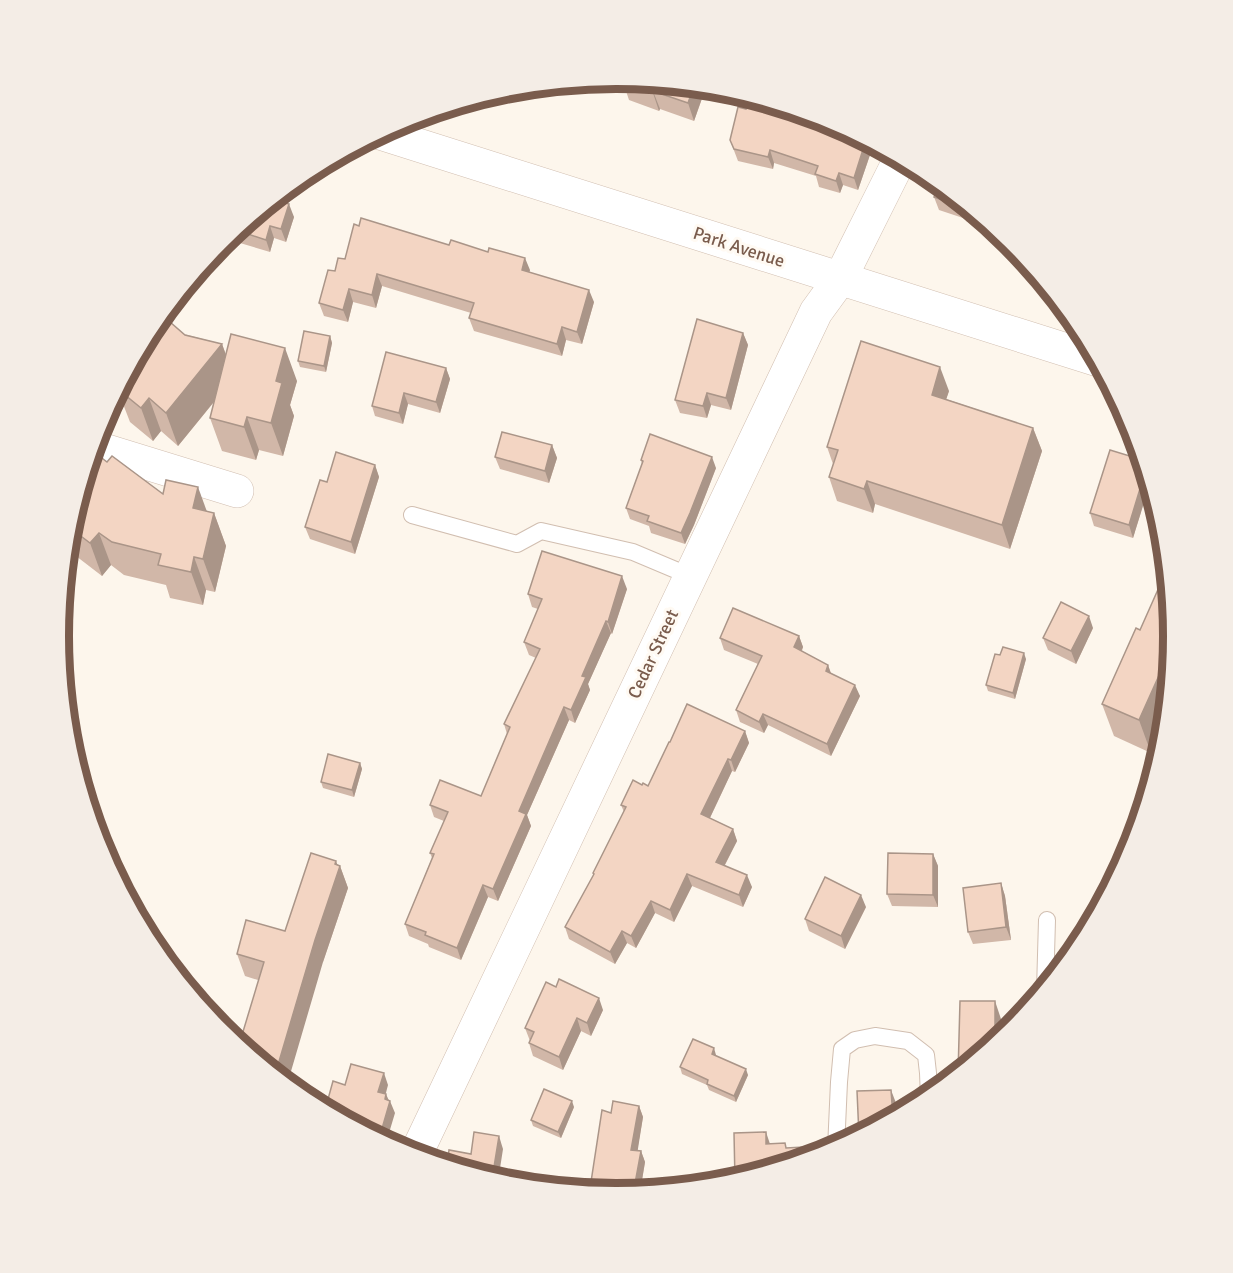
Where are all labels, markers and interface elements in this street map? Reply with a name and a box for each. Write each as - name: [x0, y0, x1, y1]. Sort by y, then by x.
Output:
- street label: Park Avenue: [690, 222, 788, 272]
- street label: Cedar Street: [623, 606, 683, 702]

